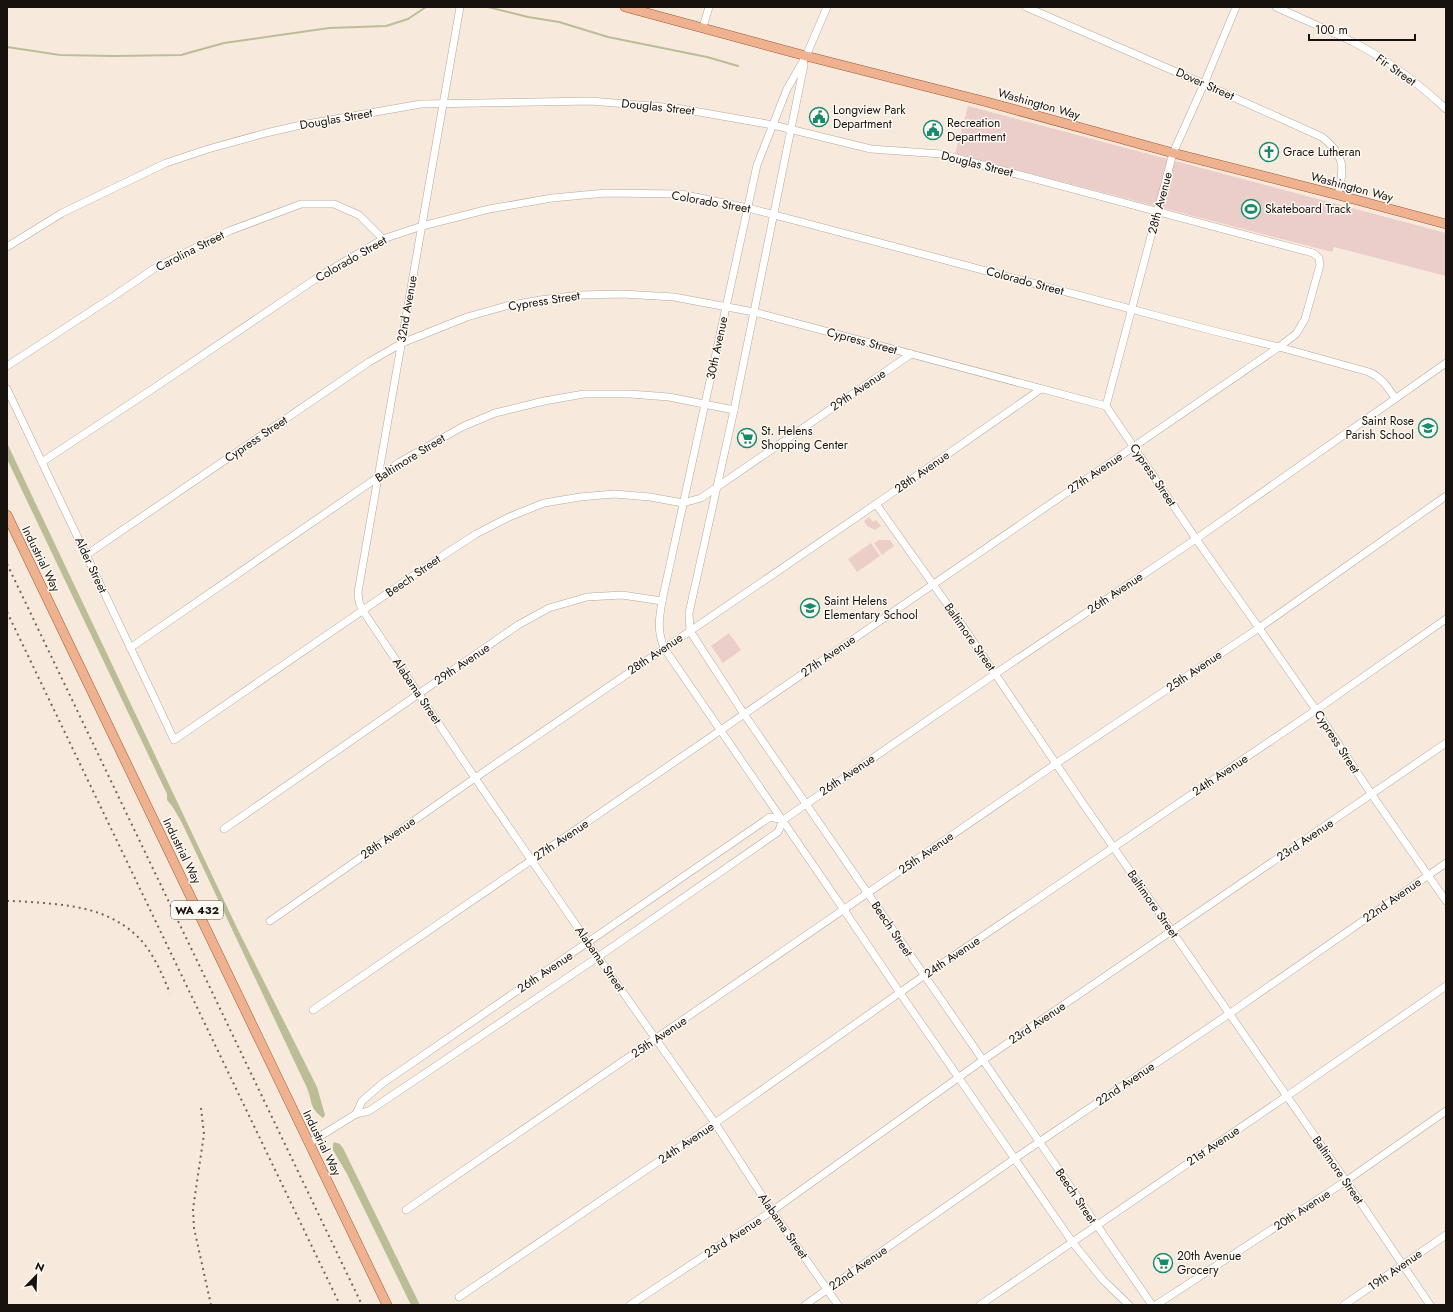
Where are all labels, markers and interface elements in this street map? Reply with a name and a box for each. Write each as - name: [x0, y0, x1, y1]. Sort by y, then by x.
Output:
- scale bar: [1309, 16, 1415, 42]
- text: 100 m: [1315, 21, 1348, 39]
- street label: Fir Street: [1372, 50, 1420, 90]
- street label: Dover Street: [1173, 63, 1237, 105]
- street label: Washington Way: [996, 84, 1083, 125]
- street label: Douglas Street: [621, 94, 696, 120]
- place label: Longview Park Department: [833, 101, 906, 133]
- street label: Douglas Street: [298, 104, 374, 134]
- public building icon: Longview Park Department: [808, 106, 830, 128]
- place label: Recreation Department: [947, 114, 1006, 146]
- public building icon: Recreation Department: [922, 119, 944, 141]
- church icon: Grace Lutheran: [1258, 141, 1280, 163]
- place label: Grace Lutheran: [1283, 143, 1361, 161]
- street label: Douglas Street: [939, 146, 1015, 182]
- street label: Washington Way: [1309, 167, 1396, 207]
- street label: 28th Avenue: [1143, 170, 1177, 236]
- street label: Colorado Street: [670, 186, 752, 218]
- sports icon: Skateboard Track: [1240, 198, 1262, 220]
- place label: Skateboard Track: [1265, 200, 1352, 218]
- street label: Carolina Street: [153, 226, 227, 276]
- street label: Colorado Street: [312, 231, 390, 287]
- street label: Colorado Street: [984, 262, 1066, 300]
- street label: 32nd Avenue: [392, 274, 422, 344]
- street label: Cypress Street: [507, 286, 581, 316]
- street label: 30th Avenue: [702, 315, 732, 381]
- street label: Cypress Street: [825, 323, 899, 359]
- street label: 29th Avenue: [826, 365, 890, 415]
- street label: Cypress Street: [221, 411, 291, 467]
- place label: Saint Rose Parish School: [1346, 412, 1414, 444]
- school or university icon: Saint Rose Parish School: [1417, 417, 1439, 439]
- place label: St. Helens Shopping Center: [761, 422, 849, 454]
- supermarket icon: St. Helens Shopping Center: [736, 427, 758, 449]
- street label: Baltimore Street: [372, 429, 449, 487]
- street label: Cypress Street: [1125, 440, 1181, 510]
- street label: 28th Avenue: [891, 446, 953, 498]
- street label: 27th Avenue: [1064, 448, 1126, 498]
- street label: Industrial Way: [17, 523, 65, 596]
- street label: Alder Street: [70, 534, 112, 596]
- street label: Beech Street: [382, 550, 444, 602]
- street label: 26th Avenue: [1083, 568, 1147, 618]
- place label: Saint Helens Elementary School: [824, 592, 918, 624]
- school or university icon: Saint Helens Elementary School: [799, 597, 821, 619]
- street label: Baltimore Street: [940, 599, 1000, 675]
- street label: 28th Avenue: [624, 629, 686, 679]
- street label: 27th Avenue: [797, 630, 859, 682]
- street label: 29th Avenue: [430, 639, 494, 689]
- street label: 25th Avenue: [1163, 646, 1225, 696]
- street label: Alabama Street: [388, 654, 446, 728]
- street label: Cypress Street: [1310, 707, 1364, 777]
- street label: 26th Avenue: [815, 750, 879, 800]
- street label: 24th Avenue: [1188, 750, 1252, 800]
- street label: 28th Avenue: [357, 812, 419, 864]
- street label: 23rd Avenue: [1273, 814, 1337, 866]
- street label: Industrial Way: [158, 815, 206, 888]
- street label: 27th Avenue: [530, 815, 592, 865]
- street label: 25th Avenue: [895, 827, 957, 879]
- street label: Baltimore Street: [1123, 866, 1183, 942]
- street label: 22nd Avenue: [1359, 873, 1425, 927]
- street label: Beech Street: [867, 898, 917, 960]
- road number: WA 432: [171, 901, 223, 919]
- street label: Alabama Street: [571, 923, 629, 996]
- street label: 24th Avenue: [920, 932, 984, 982]
- street label: 26th Avenue: [513, 947, 577, 997]
- street label: 23rd Avenue: [1005, 997, 1069, 1049]
- street label: 25th Avenue: [628, 1012, 690, 1062]
- street label: 22nd Avenue: [1092, 1058, 1158, 1110]
- street label: Industrial Way: [298, 1107, 346, 1180]
- street label: 24th Avenue: [654, 1118, 718, 1168]
- street label: 21st Avenue: [1183, 1122, 1243, 1170]
- street label: Baltimore Street: [1308, 1132, 1368, 1208]
- street label: Beech Street: [1051, 1165, 1101, 1227]
- street label: 20th Avenue: [1270, 1185, 1334, 1235]
- street label: Alabama Street: [754, 1190, 812, 1263]
- street label: 23rd Avenue: [701, 1212, 765, 1262]
- street label: 22nd Avenue: [825, 1241, 891, 1295]
- street label: 19th Avenue: [1364, 1245, 1426, 1295]
- place label: 20th Avenue Grocery: [1177, 1247, 1241, 1279]
- supermarket icon: 20th Avenue Grocery: [1152, 1252, 1174, 1274]
- north arrow: [16, 1256, 56, 1296]
- text: N: [33, 1258, 47, 1276]

